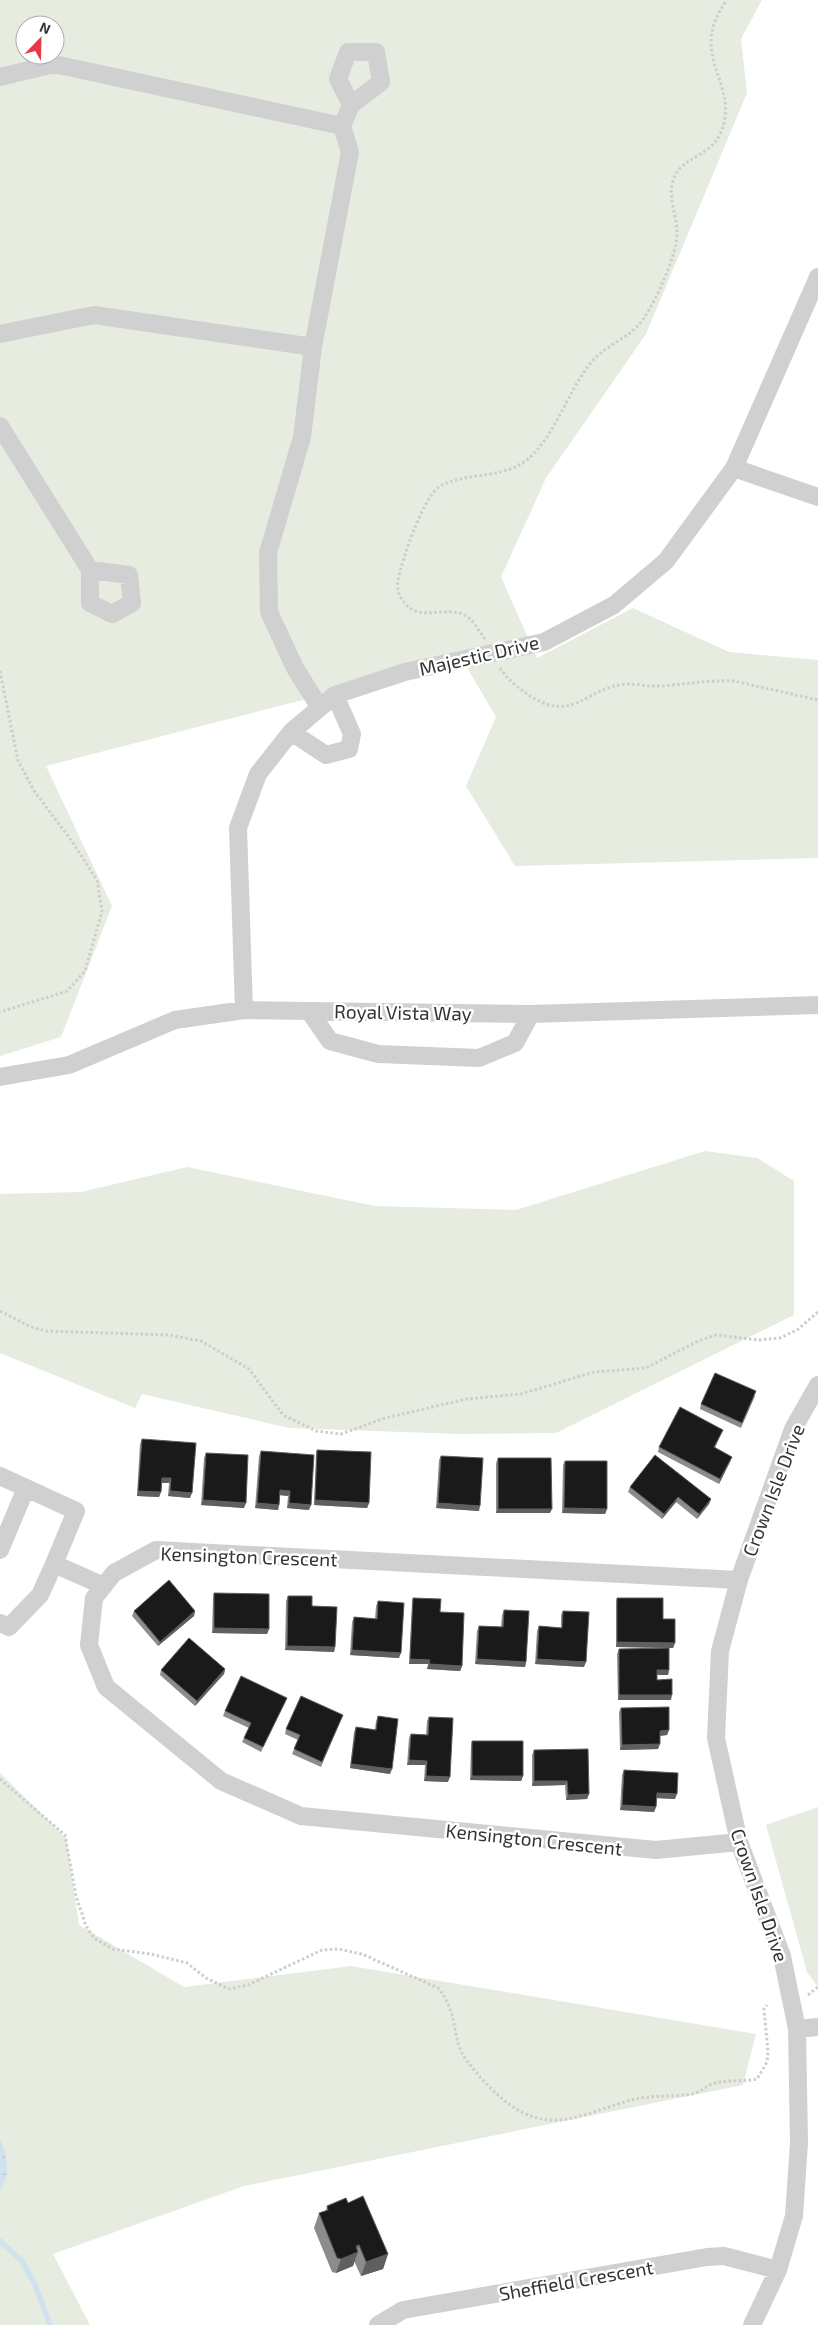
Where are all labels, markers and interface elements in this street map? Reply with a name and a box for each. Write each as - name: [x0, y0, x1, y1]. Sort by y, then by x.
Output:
- north arrow: [15, 15, 65, 65]
- text: N: [37, 18, 53, 37]
- street label: Majestic Drive: [417, 630, 541, 680]
- street label: Royal Vista Way: [334, 999, 472, 1025]
- street label: Crown Isle Drive: [737, 1421, 809, 1559]
- street label: Kensington Crescent: [160, 1541, 338, 1571]
- street label: Kensington Crescent: [445, 1818, 623, 1860]
- street label: Crown Isle Drive: [726, 1825, 794, 1965]
- street label: Sheffield Crescent: [497, 2255, 655, 2305]

